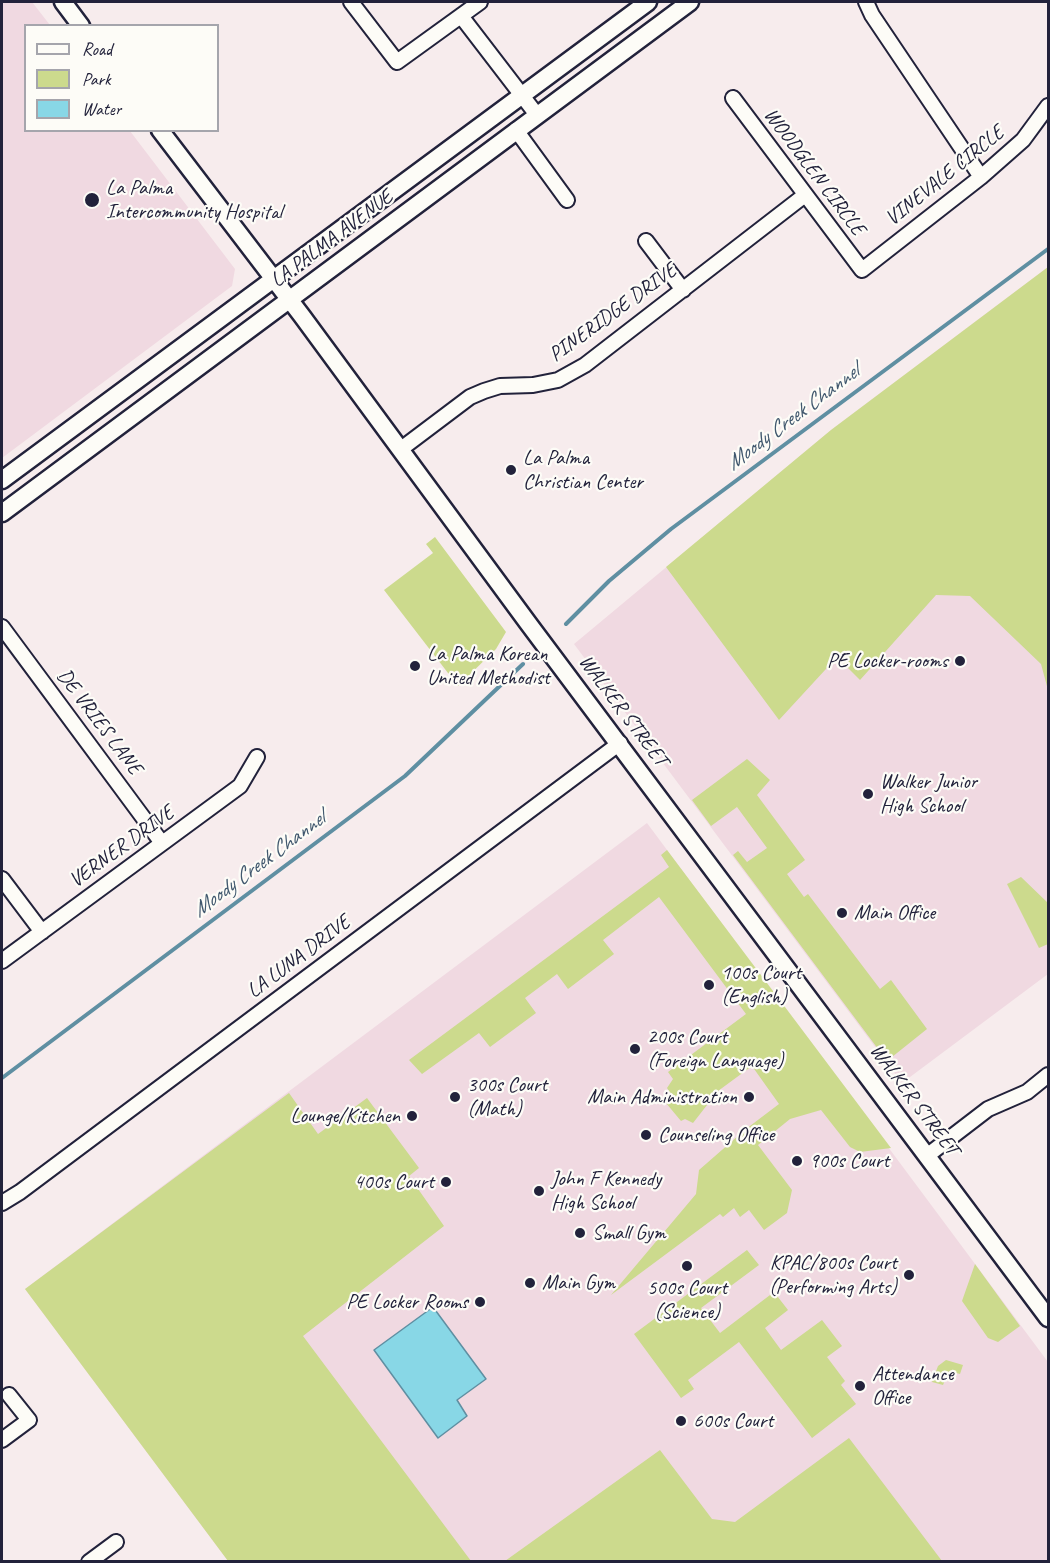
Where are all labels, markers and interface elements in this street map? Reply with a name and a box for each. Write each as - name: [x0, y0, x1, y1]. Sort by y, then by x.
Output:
- legend: [24, 24, 219, 132]
- text: Road: [82, 38, 112, 60]
- text: Park: [82, 68, 111, 90]
- text: Water: [82, 98, 121, 120]
- street label: WOODGLEN CIRCLE: [758, 103, 870, 241]
- street label: VINEVALE CIRCLE: [881, 120, 1009, 232]
- place label: La Palma Intercommunity Hospital: [106, 175, 282, 225]
- street label: LA PALMA AVENUE: [266, 185, 398, 293]
- marker: La Palma Intercommunity Hospital: [83, 191, 101, 209]
- street label: PINERIDGE DRIVE: [544, 258, 682, 368]
- water label: Moody Creek Channel: [721, 359, 865, 477]
- place label: La Palma Christian Center: [523, 445, 643, 495]
- marker: La Palma Christian Center: [504, 463, 518, 477]
- place label: La Palma Korean United Methodist: [427, 641, 550, 691]
- place label: PE Locker-rooms: [827, 648, 948, 674]
- street label: WALKER STREET: [573, 650, 673, 772]
- marker: PE Locker-rooms: [953, 654, 967, 668]
- marker: La Palma Korean United Methodist: [408, 659, 422, 673]
- street label: DE VRIES LANE: [51, 664, 147, 780]
- place label: Walker Junior High School: [880, 769, 977, 819]
- marker: Walker Junior High School: [861, 787, 875, 801]
- street label: VERNER DRIVE: [65, 801, 179, 893]
- water label: Moody Creek Channel: [187, 806, 331, 924]
- place label: Main Office: [854, 900, 935, 926]
- marker: Main Office: [835, 906, 849, 920]
- street label: LA LUNA DRIVE: [242, 910, 356, 1004]
- place label: 100s Court (English): [721, 960, 801, 1010]
- marker: 100s Court (English): [702, 978, 716, 992]
- place label: 200s Court (Foreign Language): [647, 1024, 783, 1074]
- street label: WALKER STREET: [864, 1039, 964, 1161]
- marker: 200s Court (Foreign Language): [628, 1042, 642, 1056]
- place label: 300s Court (Math): [467, 1072, 547, 1122]
- place label: Main Administration: [587, 1084, 737, 1110]
- marker: 300s Court (Math): [448, 1090, 462, 1104]
- marker: Main Administration: [742, 1090, 756, 1104]
- place label: Lounge/Kitchen: [290, 1103, 400, 1129]
- marker: Lounge/Kitchen: [405, 1109, 419, 1123]
- place label: Counseling Office: [658, 1122, 774, 1148]
- marker: Counseling Office: [639, 1128, 653, 1142]
- place label: 900s Court: [809, 1148, 889, 1174]
- marker: 900s Court: [790, 1154, 804, 1168]
- place label: John F Kennedy High School: [551, 1166, 661, 1216]
- place label: 400s Court: [354, 1169, 434, 1195]
- marker: 400s Court: [439, 1175, 453, 1189]
- marker: John F Kennedy High School: [532, 1184, 546, 1198]
- place label: Small Gym: [592, 1220, 666, 1246]
- marker: Small Gym: [573, 1226, 587, 1240]
- place label: KPAC/800s Court (Performing Arts): [769, 1250, 897, 1300]
- marker: 500s Court (Science): [680, 1259, 694, 1273]
- marker: KPAC/800s Court (Performing Arts): [902, 1268, 916, 1282]
- place label: Main Gym: [542, 1270, 615, 1296]
- place label: 500s Court (Science): [647, 1275, 727, 1325]
- marker: Main Gym: [523, 1276, 537, 1290]
- place label: PE Locker Rooms: [346, 1289, 468, 1315]
- marker: PE Locker Rooms: [473, 1295, 487, 1309]
- place label: Attendance Office: [872, 1361, 954, 1411]
- marker: Attendance Office: [853, 1379, 867, 1393]
- place label: 600s Court: [693, 1408, 773, 1434]
- marker: 600s Court: [674, 1414, 688, 1428]

